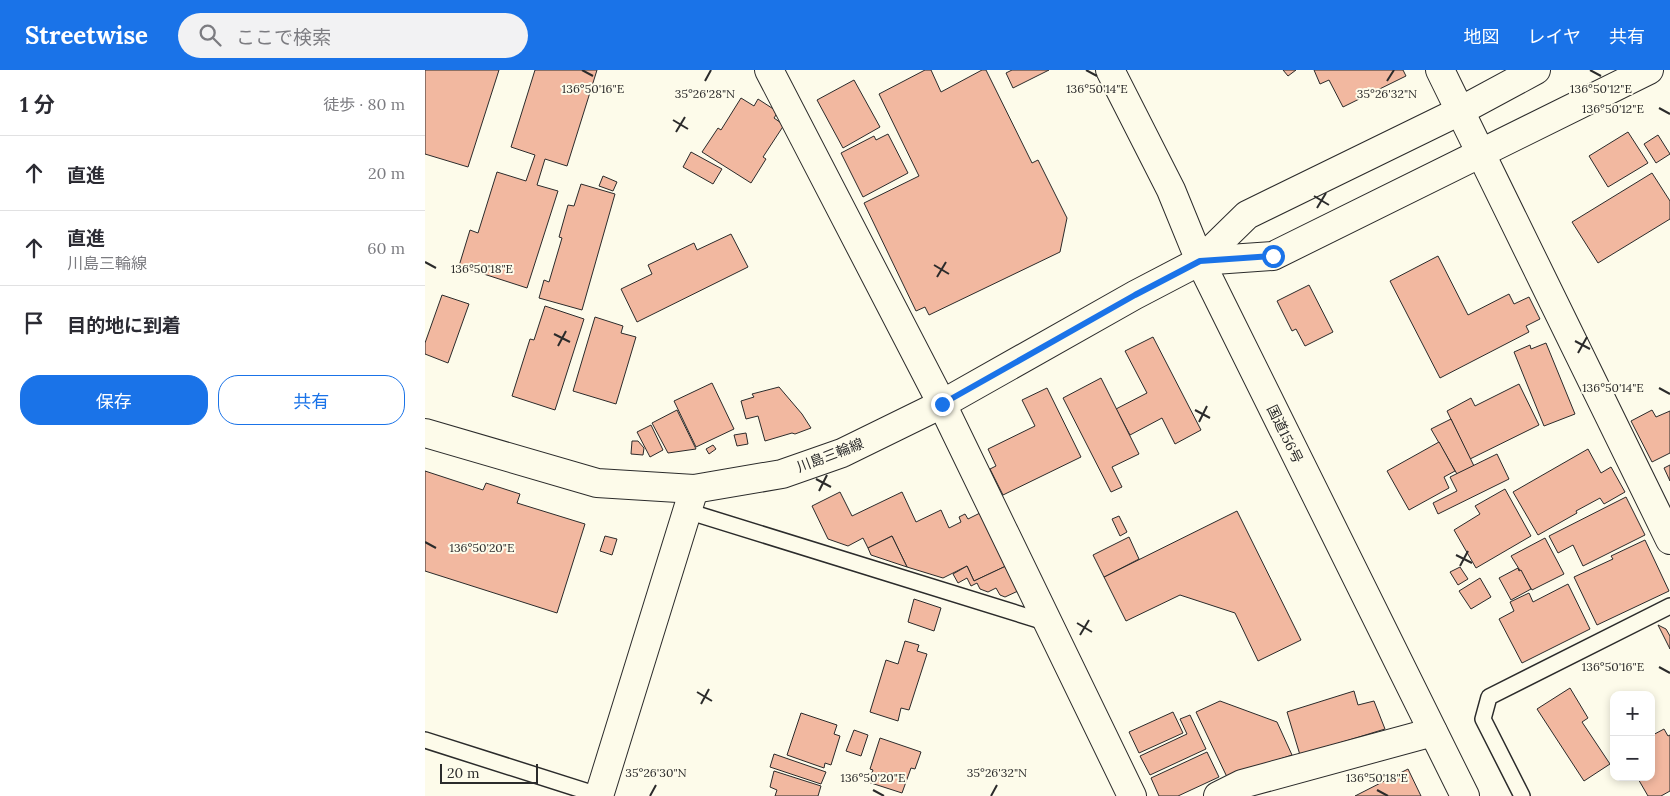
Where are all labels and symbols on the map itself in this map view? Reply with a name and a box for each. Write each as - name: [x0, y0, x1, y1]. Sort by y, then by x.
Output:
- text: 136°50'16"E: [562, 81, 624, 96]
- text: 136°50'14"E: [1066, 81, 1128, 96]
- text: 136°50'12"E: [1570, 81, 1632, 96]
- text: 35°26'28"N: [675, 86, 735, 101]
- text: 35°26'32"N: [1357, 86, 1417, 101]
- text: 136°50'12"E: [1582, 101, 1644, 116]
- route start: [1262, 245, 1285, 268]
- text: 136°50'18"E: [451, 261, 513, 276]
- text: 136°50'14"E: [1582, 380, 1644, 395]
- route end: [931, 393, 954, 416]
- street label: 国道156号: [1263, 402, 1307, 466]
- street label: 川島三輪線: [794, 434, 866, 476]
- text: 136°50'20"E: [450, 540, 514, 555]
- text: 136°50'16"E: [1582, 659, 1644, 674]
- scale bar: [440, 761, 537, 784]
- text: 35°26'30"N: [625, 765, 687, 780]
- text: 35°26'32"N: [967, 765, 1027, 780]
- text: 136°50'20"E: [841, 770, 905, 785]
- text: 136°50'18"E: [1346, 770, 1408, 785]

